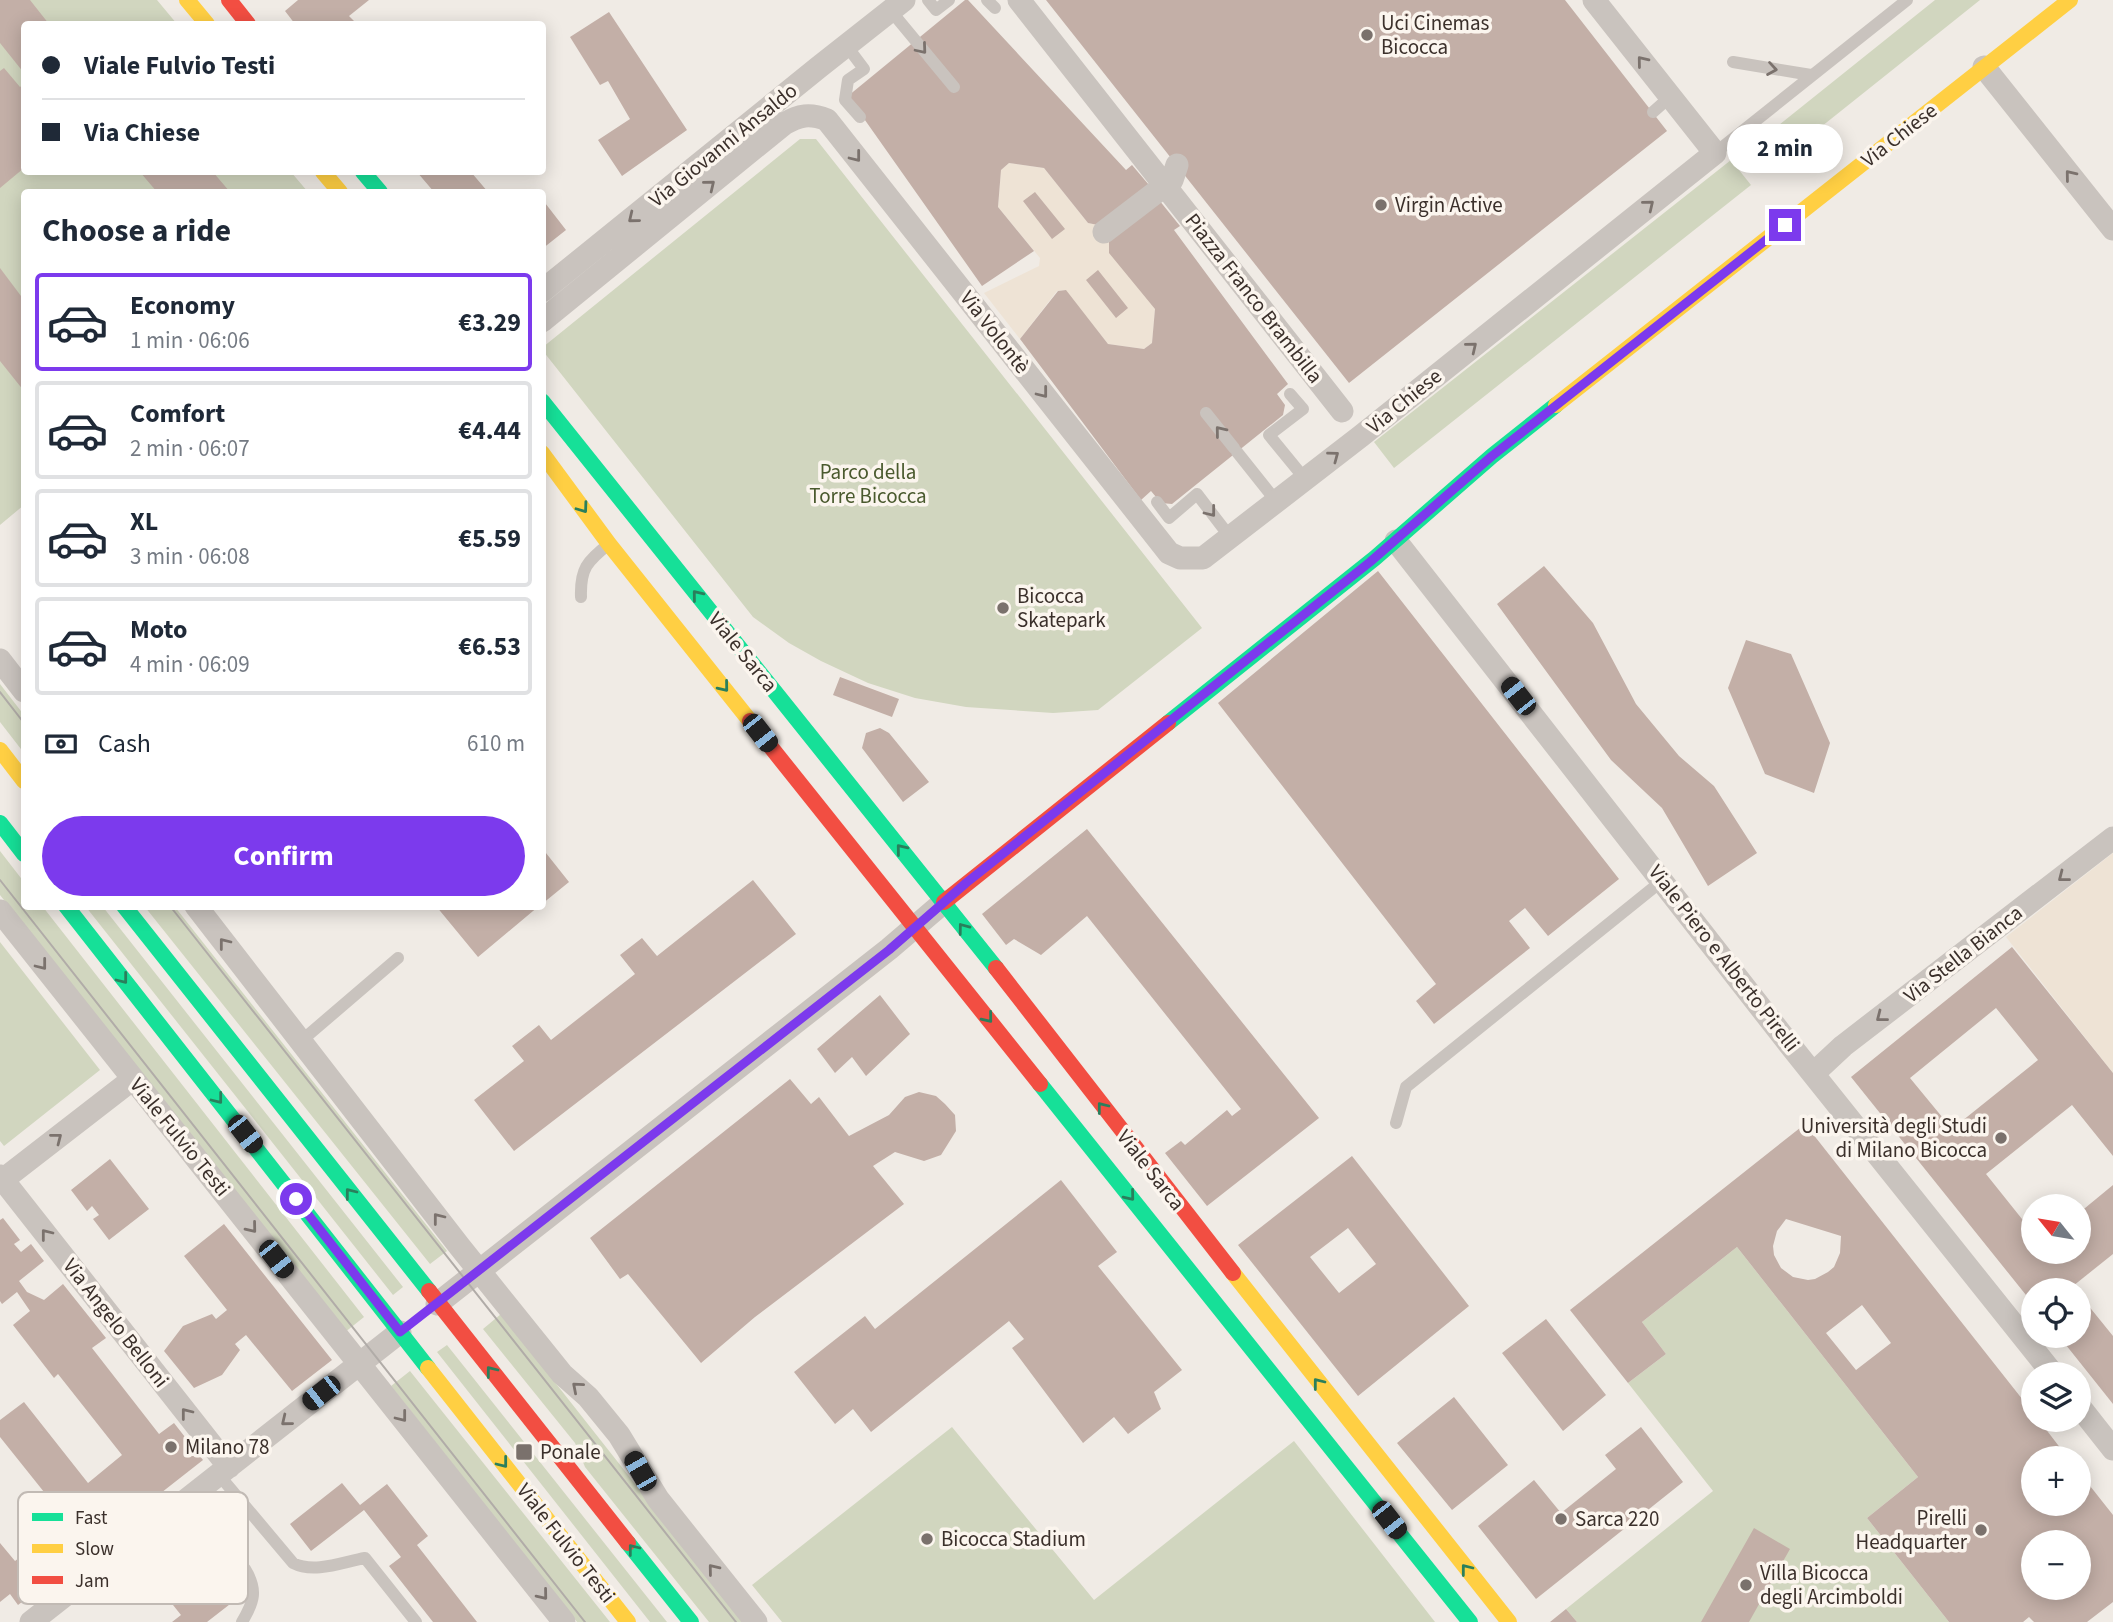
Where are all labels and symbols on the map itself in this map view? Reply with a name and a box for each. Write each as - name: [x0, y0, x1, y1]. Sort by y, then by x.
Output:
- place label: Uci Cinemas Bicocca: [1381, 8, 1490, 62]
- marker: Uci Cinemas Bicocca: [1359, 27, 1375, 43]
- one-way arrow: [914, 40, 926, 53]
- one-way arrow: [1638, 56, 1651, 68]
- one-way arrow: [1766, 61, 1778, 76]
- street label: Via Giovanni Ansaldo: [642, 76, 804, 214]
- street label: Via Chiese: [1855, 96, 1943, 174]
- callout: 2 min: [1727, 124, 1843, 173]
- one-way arrow: [848, 148, 860, 161]
- one-way arrow: [2066, 171, 2079, 183]
- one-way arrow: [701, 181, 714, 193]
- place label: Virgin Active: [1395, 190, 1503, 220]
- marker: Virgin Active: [1373, 197, 1389, 213]
- one-way arrow: [1642, 201, 1654, 214]
- street label: Piazza Franco Brambilla: [1178, 207, 1330, 389]
- route end: [1769, 209, 1801, 241]
- one-way arrow: [628, 210, 641, 222]
- street label: Via Volontè: [953, 284, 1037, 380]
- one-way arrow: [1464, 343, 1476, 356]
- street label: Via Chiese: [1360, 361, 1448, 441]
- one-way arrow: [1034, 385, 1047, 398]
- one-way arrow: [1215, 426, 1228, 438]
- one-way arrow: [1327, 451, 1339, 464]
- park label: Parco della Torre Bicocca: [809, 457, 927, 511]
- one-way arrow: [575, 501, 587, 513]
- one-way arrow: [1203, 504, 1216, 517]
- place label: Bicocca Skatepark: [1017, 581, 1106, 635]
- one-way arrow: [693, 590, 706, 602]
- marker: Bicocca Skatepark: [995, 600, 1011, 616]
- street label: Viale Sarca: [701, 606, 785, 698]
- car: [1497, 673, 1540, 719]
- one-way arrow: [715, 680, 728, 692]
- car: [739, 710, 782, 756]
- one-way arrow: [896, 844, 909, 857]
- street label: Viale Piero e Alberto Pirelli: [1641, 858, 1807, 1058]
- one-way arrow: [2058, 868, 2070, 881]
- street label: Via Stella Bianca: [1897, 898, 2029, 1010]
- one-way arrow: [958, 923, 971, 935]
- one-way arrow: [220, 938, 233, 951]
- one-way arrow: [34, 957, 47, 970]
- one-way arrow: [115, 972, 128, 984]
- one-way arrow: [1876, 1009, 1888, 1022]
- one-way arrow: [980, 1011, 993, 1023]
- street label: Viale Fulvio Testi: [123, 1071, 237, 1203]
- one-way arrow: [210, 1091, 222, 1104]
- one-way arrow: [1098, 1102, 1111, 1115]
- car: [224, 1111, 267, 1157]
- place label: Università degli Studi di Milano Bicocca: [1801, 1111, 1987, 1165]
- street label: Viale Sarca: [1110, 1123, 1192, 1217]
- marker: Università degli Studi di Milano Bicocca: [1993, 1130, 2009, 1146]
- one-way arrow: [50, 1133, 62, 1146]
- route start: [280, 1183, 312, 1215]
- one-way arrow: [345, 1188, 358, 1200]
- one-way arrow: [1122, 1188, 1135, 1201]
- north arrow: [2021, 1194, 2091, 1264]
- one-way arrow: [433, 1213, 446, 1225]
- one-way arrow: [243, 1221, 256, 1233]
- one-way arrow: [42, 1229, 55, 1242]
- car: [255, 1236, 298, 1282]
- street label: Via Angelo Belloni: [56, 1252, 176, 1394]
- one-way arrow: [487, 1367, 500, 1379]
- car: [298, 1372, 345, 1414]
- one-way arrow: [1313, 1378, 1326, 1390]
- one-way arrow: [573, 1383, 586, 1395]
- one-way arrow: [182, 1409, 195, 1421]
- one-way arrow: [393, 1409, 406, 1421]
- one-way arrow: [282, 1412, 294, 1425]
- place label: Milano 78: [185, 1432, 269, 1462]
- place label: Ponale: [540, 1437, 601, 1467]
- marker: Milano 78: [163, 1439, 179, 1455]
- marker: Ponale: [514, 1442, 534, 1462]
- car: [621, 1448, 660, 1494]
- one-way arrow: [494, 1455, 507, 1468]
- street label: Viale Fulvio Testi: [510, 1477, 622, 1609]
- legend: [18, 1492, 248, 1604]
- car: [1368, 1497, 1411, 1543]
- place label: Pirelli Headquarter: [1855, 1503, 1968, 1557]
- place label: Sarca 220: [1575, 1504, 1659, 1534]
- text: Fast: [75, 1505, 108, 1532]
- marker: Sarca 220: [1553, 1511, 1569, 1527]
- marker: Pirelli Headquarter: [1973, 1522, 1989, 1538]
- place label: Bicocca Stadium: [941, 1524, 1086, 1554]
- marker: Bicocca Stadium: [919, 1531, 935, 1547]
- text: Slow: [75, 1536, 114, 1563]
- one-way arrow: [628, 1545, 641, 1557]
- place label: Villa Bicocca degli Arcimboldi: [1760, 1558, 1903, 1612]
- one-way arrow: [709, 1564, 722, 1576]
- one-way arrow: [1462, 1564, 1474, 1577]
- text: Jam: [75, 1568, 109, 1595]
- marker: Villa Bicocca degli Arcimboldi: [1738, 1577, 1754, 1593]
- one-way arrow: [534, 1588, 547, 1600]

